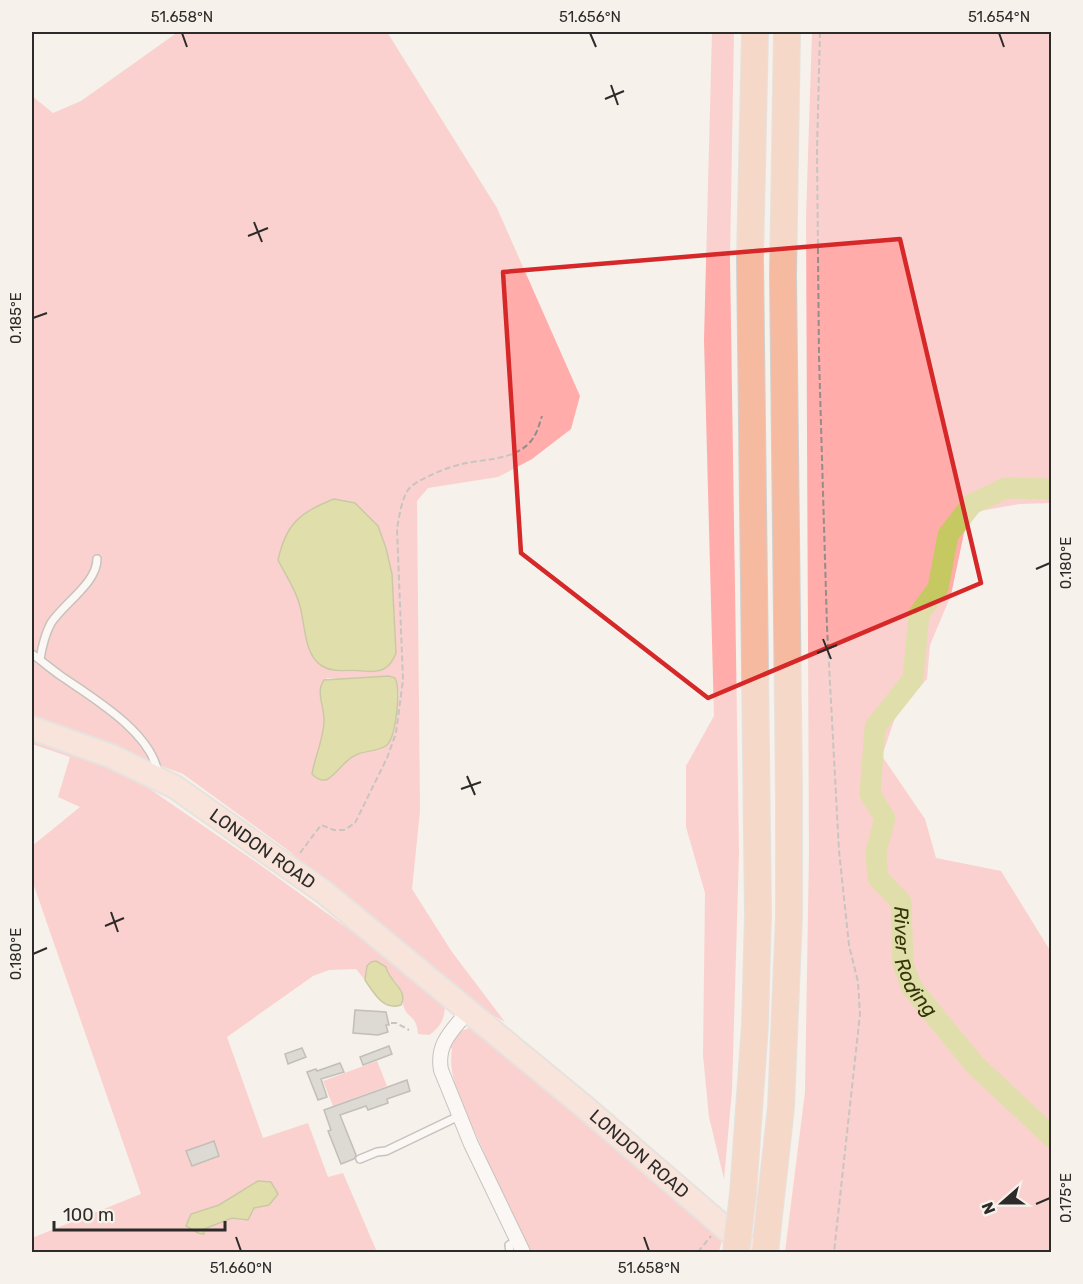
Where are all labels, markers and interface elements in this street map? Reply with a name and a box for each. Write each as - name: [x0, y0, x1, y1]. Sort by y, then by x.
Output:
- text: 51.658°N: [151, 8, 213, 26]
- text: 51.656°N: [559, 8, 621, 26]
- text: 51.654°N: [968, 8, 1030, 26]
- text: 0.185°E: [7, 292, 25, 344]
- text: 0.180°E: [1057, 537, 1075, 589]
- street label: LONDON ROAD: [205, 804, 320, 894]
- water label: River Roding: [889, 906, 943, 1022]
- text: 0.180°E: [7, 928, 25, 980]
- street label: LONDON ROAD: [585, 1105, 693, 1203]
- north arrow: [972, 1173, 1032, 1233]
- text: 0.175°E: [1057, 1173, 1075, 1223]
- scale bar: [54, 1194, 225, 1232]
- text: N: [978, 1199, 999, 1217]
- text: 100 m: [63, 1204, 114, 1226]
- text: 51.660°N: [210, 1259, 272, 1277]
- text: 51.658°N: [618, 1259, 680, 1277]

